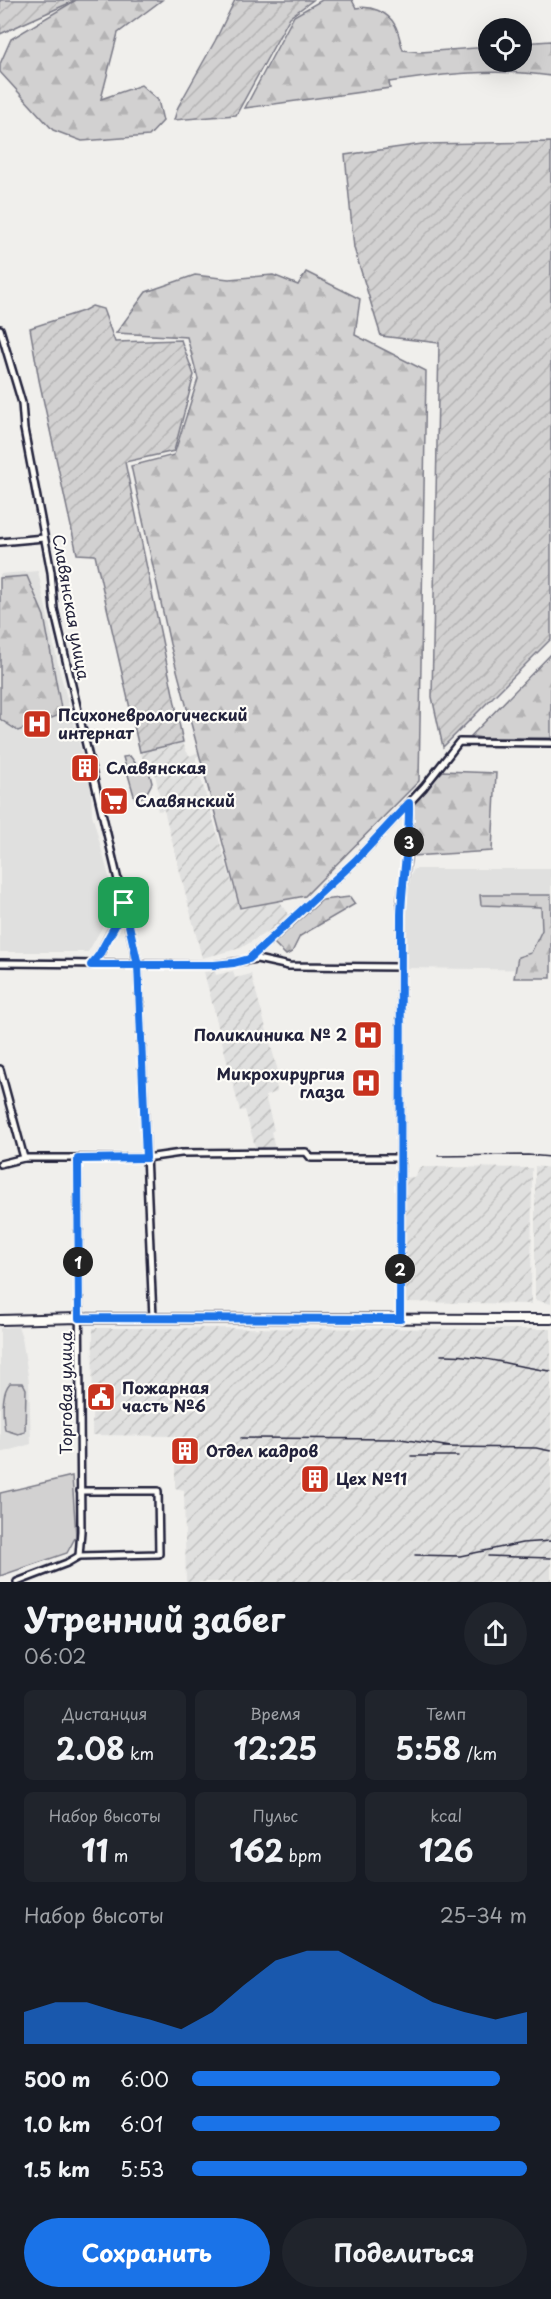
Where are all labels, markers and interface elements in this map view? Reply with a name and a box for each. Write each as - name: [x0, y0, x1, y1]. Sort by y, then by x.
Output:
- map controls: [478, 18, 532, 72]
- button: locate: [478, 18, 532, 72]
- street label: Славянская улица: [47, 532, 97, 681]
- place label: Психоневрологический интернат: [58, 702, 248, 744]
- hospital icon: Психоневрологический интернат: [21, 708, 53, 740]
- building icon: Славянская: [69, 752, 101, 784]
- place label: Славянская: [106, 755, 206, 779]
- supermarket icon: Славянский: [98, 785, 130, 817]
- place label: Славянский: [135, 788, 235, 812]
- pin: 3: [394, 827, 424, 857]
- text: 3: [404, 830, 414, 854]
- pin: [98, 877, 149, 928]
- icon: arrive: [107, 886, 140, 919]
- hospital icon: Поликлиника № 2: [352, 1019, 384, 1051]
- place label: Поликлиника № 2: [194, 1022, 347, 1046]
- place label: Микрохирургия глаза: [217, 1061, 345, 1103]
- hospital icon: Микрохирургия глаза: [350, 1067, 382, 1099]
- pin: 1: [63, 1247, 93, 1277]
- text: 1: [74, 1250, 82, 1274]
- pin: 2: [385, 1254, 415, 1284]
- text: 2: [394, 1257, 406, 1281]
- street label: Торговая улица: [53, 1331, 77, 1455]
- place label: Пожарная часть №6: [122, 1375, 209, 1417]
- public building icon: Пожарная часть №6: [85, 1381, 117, 1413]
- building icon: Отдел кадров: [169, 1435, 201, 1467]
- place label: Отдел кадров: [206, 1438, 318, 1462]
- building icon: Цех №11: [299, 1463, 331, 1495]
- place label: Цех №11: [336, 1466, 407, 1490]
- text: Утренний забег: [24, 1593, 285, 1643]
- button: share: [464, 1602, 527, 1665]
- text: 06:02: [24, 1641, 87, 1671]
- text: Дистанция: [62, 1701, 147, 1725]
- text: Время: [250, 1701, 301, 1725]
- text: Темп: [426, 1701, 466, 1725]
- text: 2.08: [56, 1725, 125, 1770]
- text: 12:25: [233, 1725, 318, 1770]
- text: 5:58: [395, 1725, 461, 1770]
- text: km: [125, 1741, 154, 1765]
- text: /km: [461, 1741, 497, 1765]
- text: Набор высоты: [49, 1803, 161, 1827]
- text: Пульс: [253, 1803, 298, 1827]
- text: kcal: [430, 1803, 462, 1827]
- text: 11: [81, 1827, 109, 1872]
- text: 162: [229, 1827, 283, 1872]
- text: 126: [419, 1827, 474, 1872]
- text: m: [109, 1843, 128, 1867]
- text: bpm: [283, 1843, 322, 1867]
- text: Набор высоты: [24, 1900, 164, 1930]
- text: 25–34 m: [440, 1900, 527, 1930]
- text: 500 m: [24, 2064, 91, 2094]
- text: 6:00: [120, 2064, 169, 2094]
- text: 1.0 km: [24, 2109, 91, 2139]
- text: 6:01: [120, 2109, 163, 2139]
- text: 1.5 km: [24, 2154, 90, 2184]
- text: 5:53: [120, 2154, 164, 2184]
- button: Сохранить: [24, 2218, 270, 2287]
- button: Поделиться: [282, 2218, 527, 2287]

